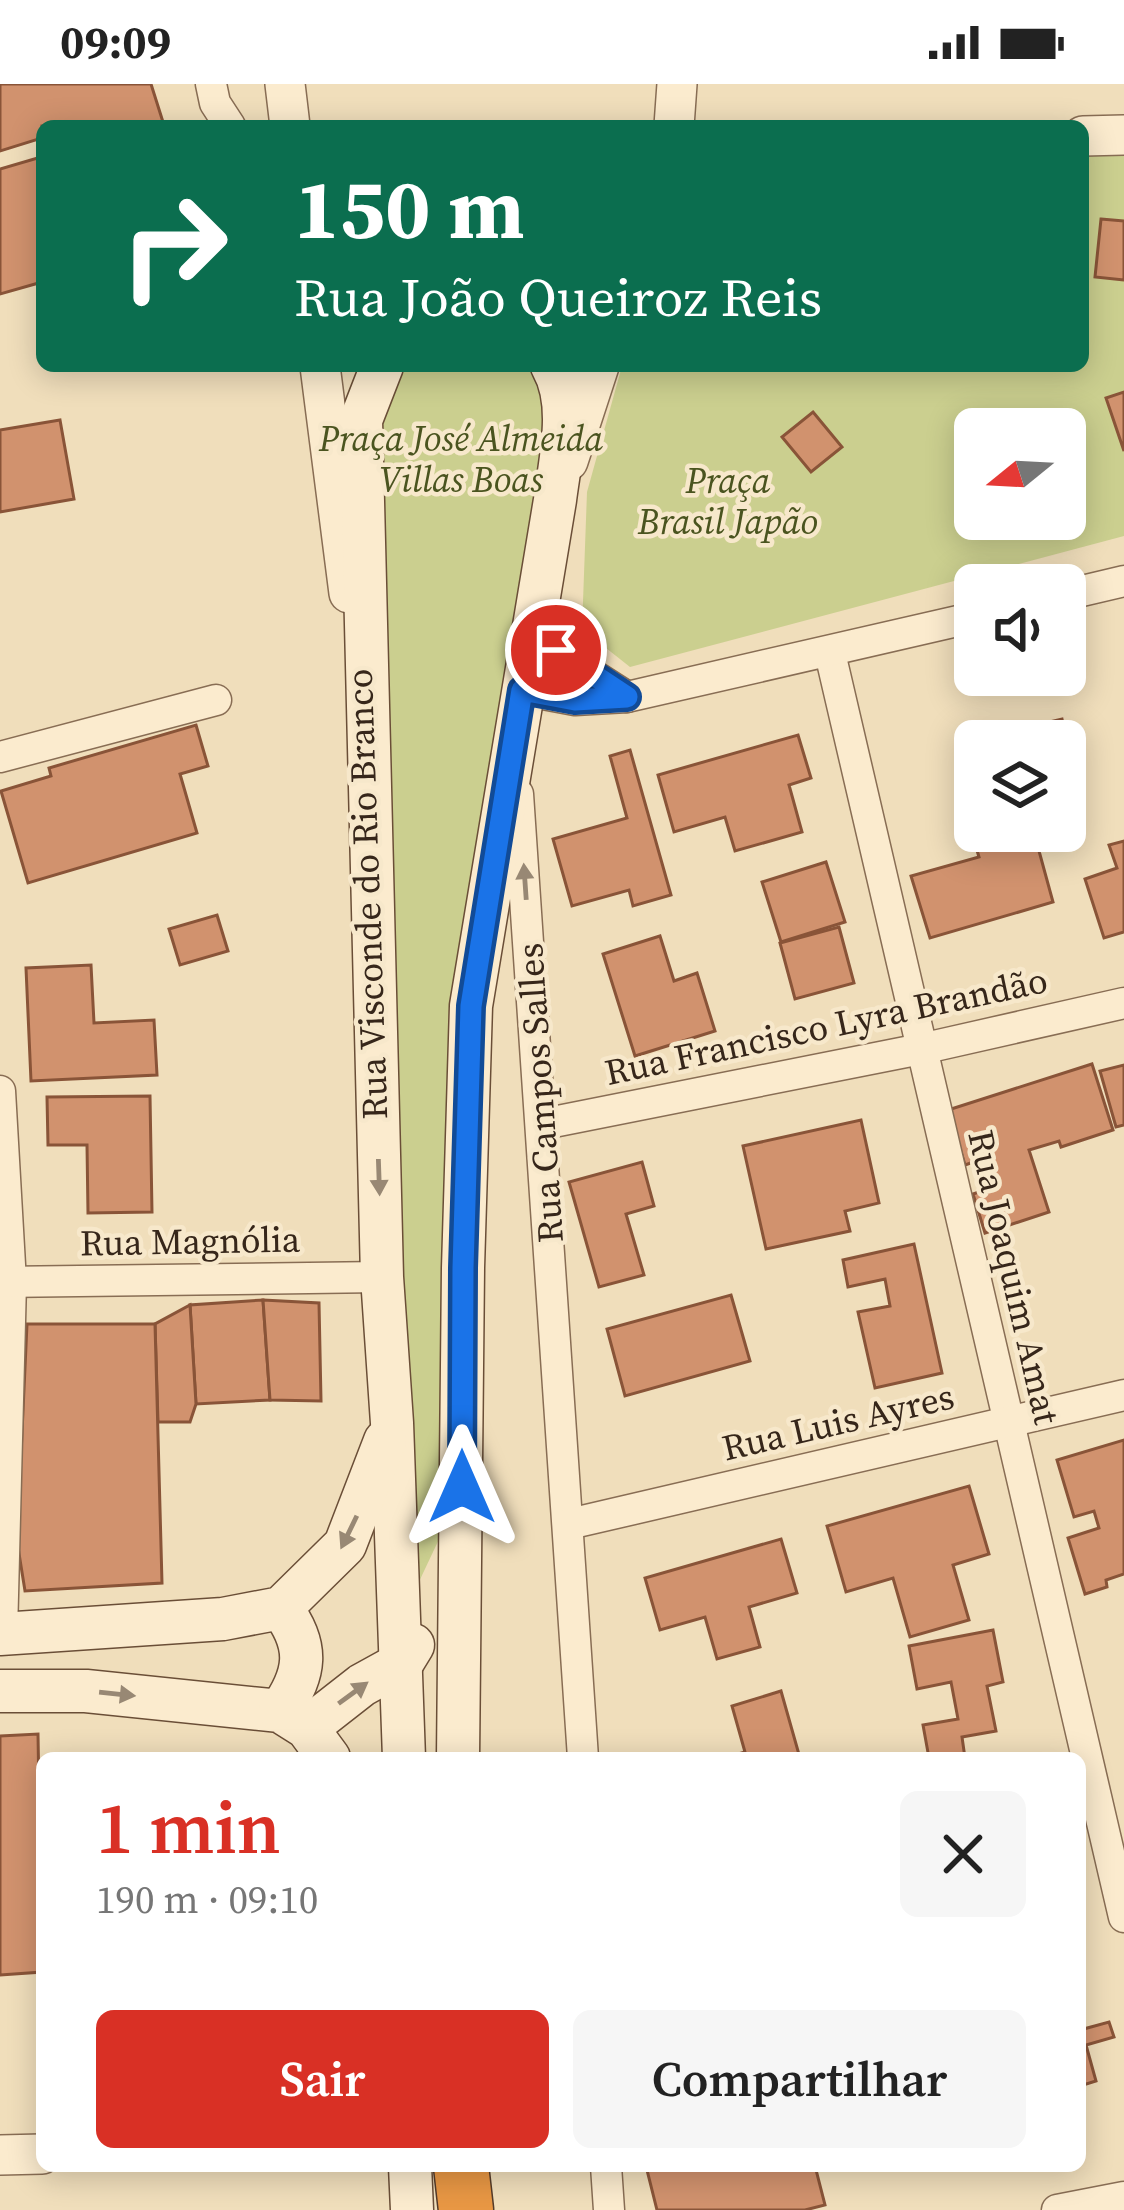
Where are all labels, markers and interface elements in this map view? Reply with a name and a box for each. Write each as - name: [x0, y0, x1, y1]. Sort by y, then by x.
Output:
- text: 09:09: [60, 11, 171, 73]
- text: 150 m: [294, 151, 525, 266]
- icon: right: [96, 168, 252, 324]
- text: Rua João Queiroz Reis: [294, 260, 822, 334]
- north arrow: [954, 408, 1086, 540]
- map controls: [954, 408, 1086, 852]
- park label: Praça José Almeida Villas Boas: [318, 414, 604, 504]
- park label: Praça Brasil Japão: [637, 456, 818, 546]
- button: sound: [954, 564, 1086, 696]
- pin: [505, 599, 607, 701]
- icon: arrive: [523, 617, 589, 683]
- street label: Rua Visconde do Rio Branco: [335, 668, 399, 1120]
- button: layers: [954, 720, 1086, 852]
- one-way arrow: [515, 863, 534, 900]
- street label: Rua Campos Salles: [505, 941, 575, 1245]
- street label: Rua Francisco Lyra Brandão: [600, 955, 1052, 1097]
- street label: Rua Joaquim Amat: [956, 1125, 1072, 1429]
- one-way arrow: [370, 1159, 389, 1197]
- street label: Rua Magnólia: [80, 1215, 301, 1267]
- street label: Rua Luis Ayres: [717, 1372, 959, 1472]
- position arrow: [399, 1424, 525, 1550]
- one-way arrow: [339, 1514, 359, 1549]
- one-way arrow: [337, 1682, 369, 1705]
- one-way arrow: [99, 1685, 136, 1704]
- text: 1 min: [96, 1778, 281, 1877]
- button: close: [900, 1791, 1026, 1917]
- text: 190 m · 09:10: [96, 1873, 318, 1926]
- button: Sair: [96, 2010, 549, 2148]
- button: Compartilhar: [573, 2010, 1026, 2148]

